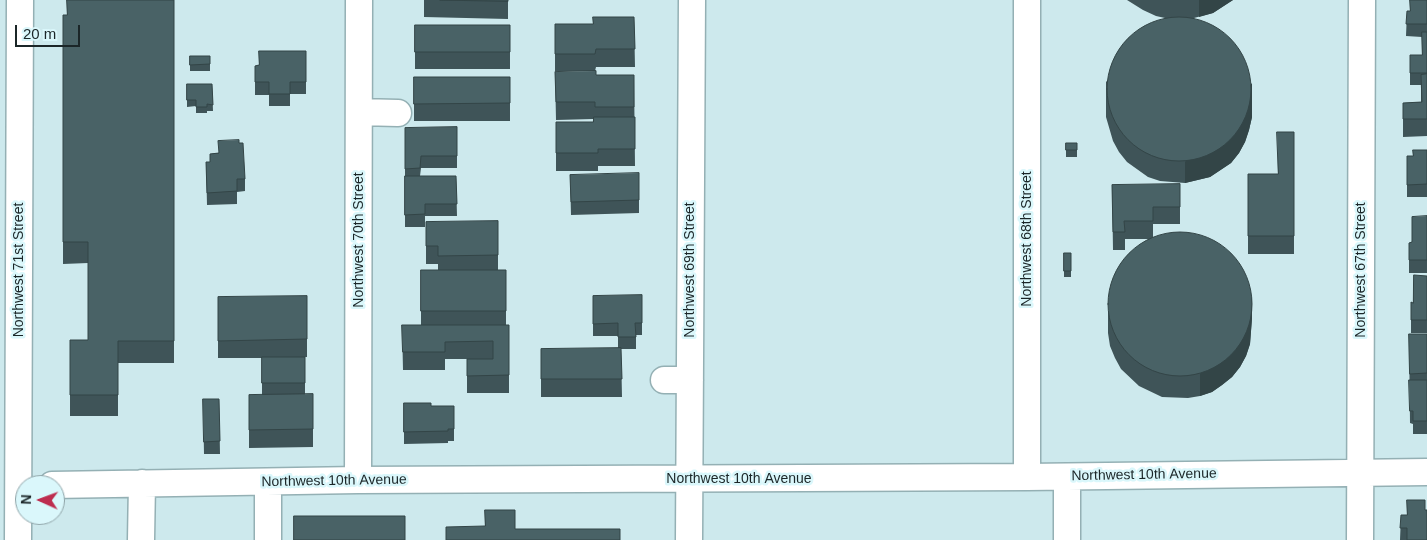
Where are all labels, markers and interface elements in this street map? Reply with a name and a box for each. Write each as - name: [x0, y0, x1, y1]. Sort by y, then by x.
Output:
- scale bar: [18, 15, 82, 47]
- text: 20 m: [23, 25, 56, 42]
- street label: Northwest 68th Street: [1019, 171, 1035, 307]
- street label: Northwest 70th Street: [351, 172, 367, 308]
- street label: Northwest 69th Street: [682, 202, 698, 338]
- street label: Northwest 67th Street: [1353, 202, 1369, 338]
- street label: Northwest 71st Street: [11, 203, 27, 337]
- street label: Northwest 10th Avenue: [1071, 465, 1217, 485]
- street label: Northwest 10th Avenue: [261, 471, 407, 491]
- street label: Northwest 10th Avenue: [666, 471, 812, 487]
- north arrow: [15, 475, 65, 525]
- text: N: [18, 494, 34, 505]

